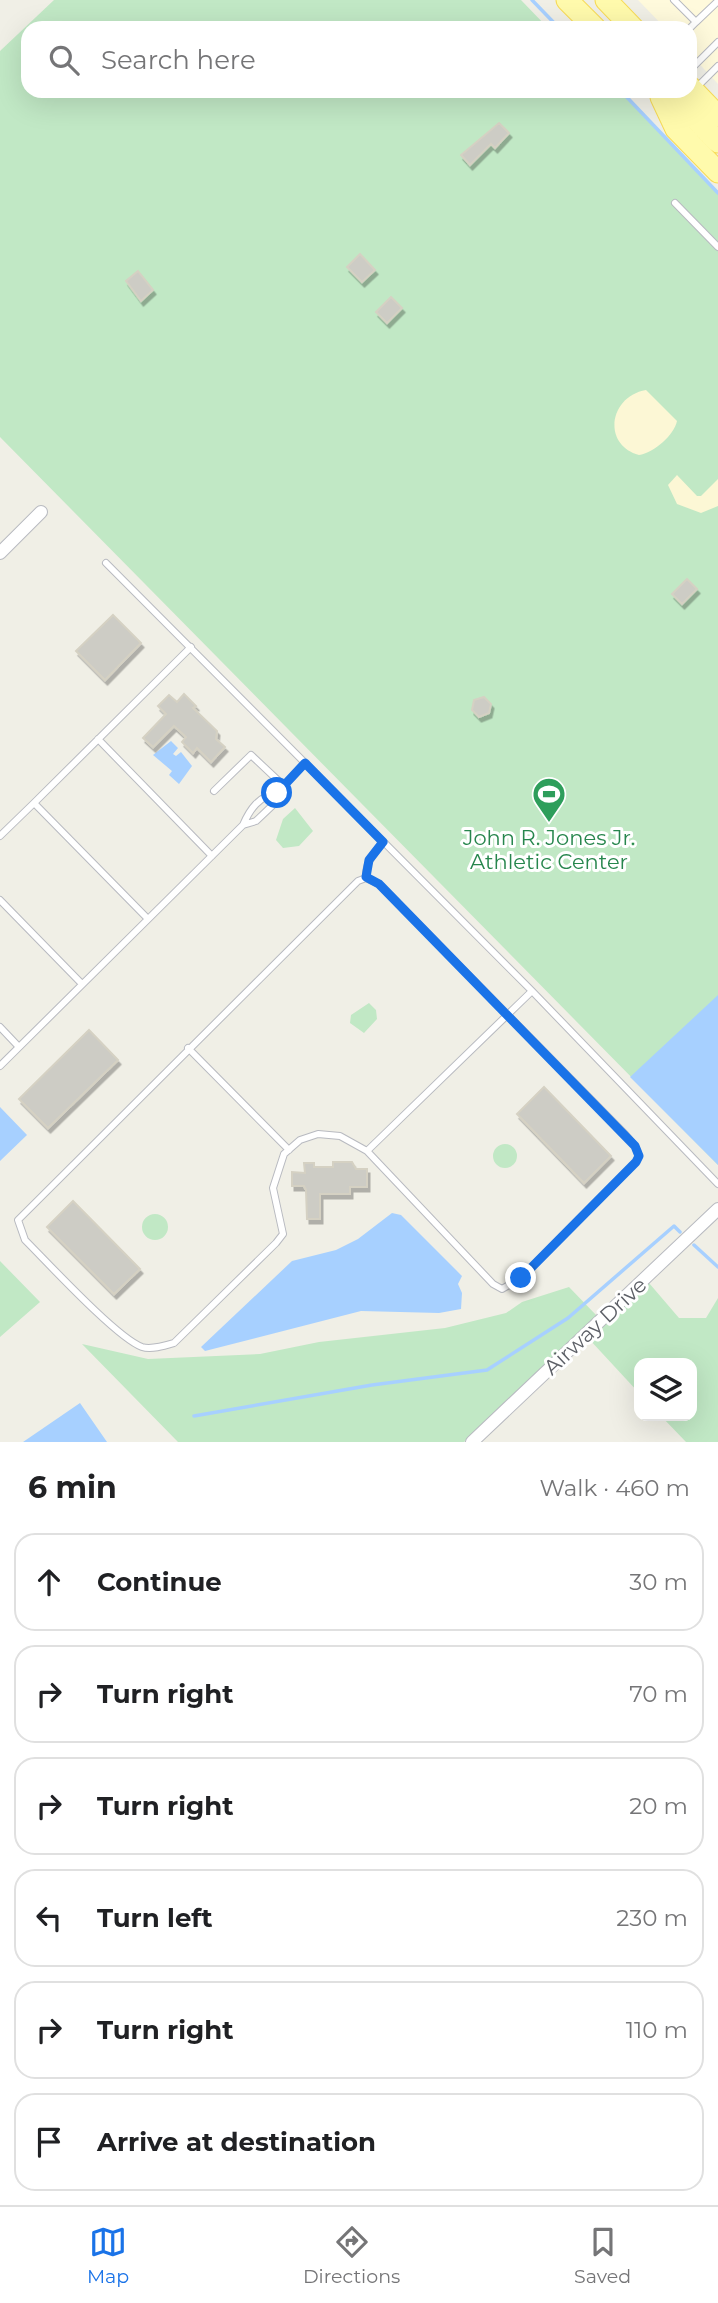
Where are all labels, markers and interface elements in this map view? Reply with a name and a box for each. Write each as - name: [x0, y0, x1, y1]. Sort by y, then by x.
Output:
- search box: [21, 21, 697, 98]
- icon: search: [45, 41, 83, 79]
- text: Search here: [101, 44, 256, 76]
- sports icon: John R. Jones Jr. Athletic Center: [530, 775, 568, 824]
- route start: [261, 777, 292, 808]
- place label: John R. Jones Jr. Athletic Center: [462, 825, 635, 874]
- route end: [505, 1262, 536, 1293]
- street label: Airway Drive: [538, 1272, 652, 1380]
- map controls: [634, 1358, 697, 1421]
- button: layers: [634, 1358, 697, 1421]
- text: 6 min: [28, 1469, 117, 1506]
- text: Walk · 460 m: [539, 1474, 690, 1502]
- icon: ahead: [30, 1563, 68, 1601]
- text: Continue: [97, 1566, 222, 1598]
- text: 30 m: [629, 1568, 688, 1596]
- icon: right: [30, 1675, 68, 1713]
- text: Turn right: [97, 1678, 233, 1710]
- text: 70 m: [629, 1680, 688, 1708]
- icon: right: [30, 1787, 68, 1825]
- text: Turn right: [97, 1790, 233, 1822]
- text: 20 m: [629, 1792, 688, 1820]
- icon: left: [30, 1899, 68, 1937]
- text: Turn left: [97, 1902, 213, 1934]
- text: 230 m: [616, 1904, 688, 1932]
- icon: right: [30, 2011, 68, 2049]
- text: Turn right: [97, 2014, 233, 2046]
- text: 110 m: [626, 2016, 688, 2044]
- icon: arrive: [30, 2123, 68, 2161]
- text: Arrive at destination: [97, 2126, 376, 2158]
- tab: Map: [87, 2223, 129, 2288]
- tab: Directions: [303, 2223, 400, 2288]
- tab: Saved: [574, 2223, 631, 2288]

